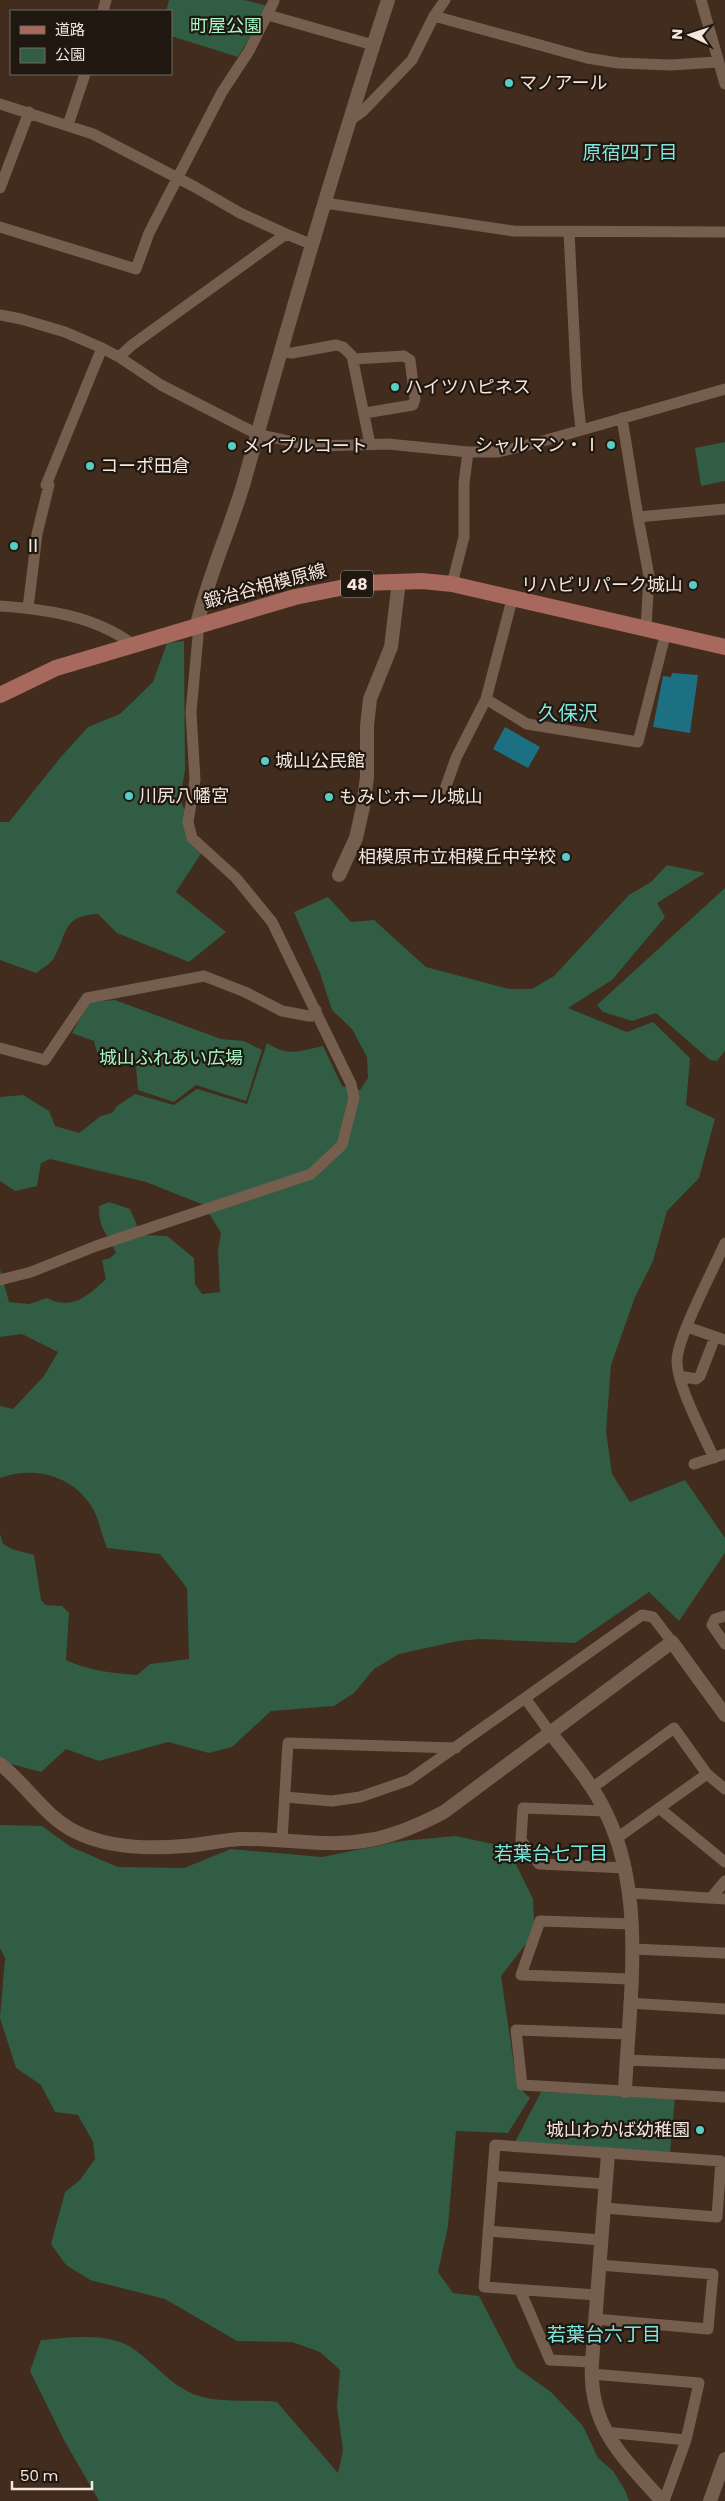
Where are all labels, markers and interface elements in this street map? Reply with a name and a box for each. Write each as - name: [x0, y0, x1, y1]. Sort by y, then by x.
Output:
- legend: [10, 10, 172, 75]
- north arrow: [665, 10, 715, 60]
- park label: 町屋公園: [190, 13, 262, 38]
- text: 道路: [55, 19, 85, 40]
- text: N: [667, 29, 687, 40]
- text: 公園: [55, 44, 85, 65]
- place label: マノアール: [519, 70, 607, 95]
- marker: マノアール: [503, 77, 515, 89]
- district label: 原宿四丁目: [582, 139, 678, 166]
- place label: ハイツハピネス: [405, 374, 531, 399]
- marker: ハイツハピネス: [389, 381, 401, 393]
- place label: シャルマン・Ⅰ: [475, 432, 601, 457]
- place label: メイプルコート: [242, 433, 368, 458]
- marker: シャルマン・Ⅰ: [605, 439, 617, 451]
- marker: メイプルコート: [226, 440, 238, 452]
- place label: コーポ田倉: [100, 453, 190, 478]
- marker: コーポ田倉: [84, 460, 96, 472]
- place label: Ⅱ: [24, 533, 42, 558]
- marker: Ⅱ: [8, 540, 20, 552]
- street label: 鍛冶谷相模原線: [201, 557, 329, 614]
- road number: 48: [341, 570, 373, 598]
- place label: リハビリパーク城山: [521, 572, 683, 597]
- marker: リハビリパーク城山: [687, 579, 699, 591]
- district label: 久保沢: [538, 699, 598, 727]
- place label: 城山公民館: [275, 748, 365, 773]
- marker: 城山公民館: [259, 755, 271, 767]
- place label: 川尻八幡宮: [139, 783, 229, 808]
- place label: もみじホール城山: [339, 784, 483, 809]
- marker: 川尻八幡宮: [123, 790, 135, 802]
- marker: もみじホール城山: [323, 791, 335, 803]
- place label: 相模原市立相模丘中学校: [358, 844, 556, 869]
- marker: 相模原市立相模丘中学校: [560, 851, 572, 863]
- park label: 城山ふれあい広場: [99, 1045, 243, 1070]
- district label: 若葉台七丁目: [494, 1840, 608, 1867]
- place label: 城山わかば幼稚園: [546, 2117, 690, 2142]
- marker: 城山わかば幼稚園: [694, 2124, 706, 2136]
- district label: 若葉台六丁目: [547, 2321, 661, 2348]
- scale bar: [12, 2458, 92, 2490]
- text: 50 m: [20, 2465, 58, 2486]

